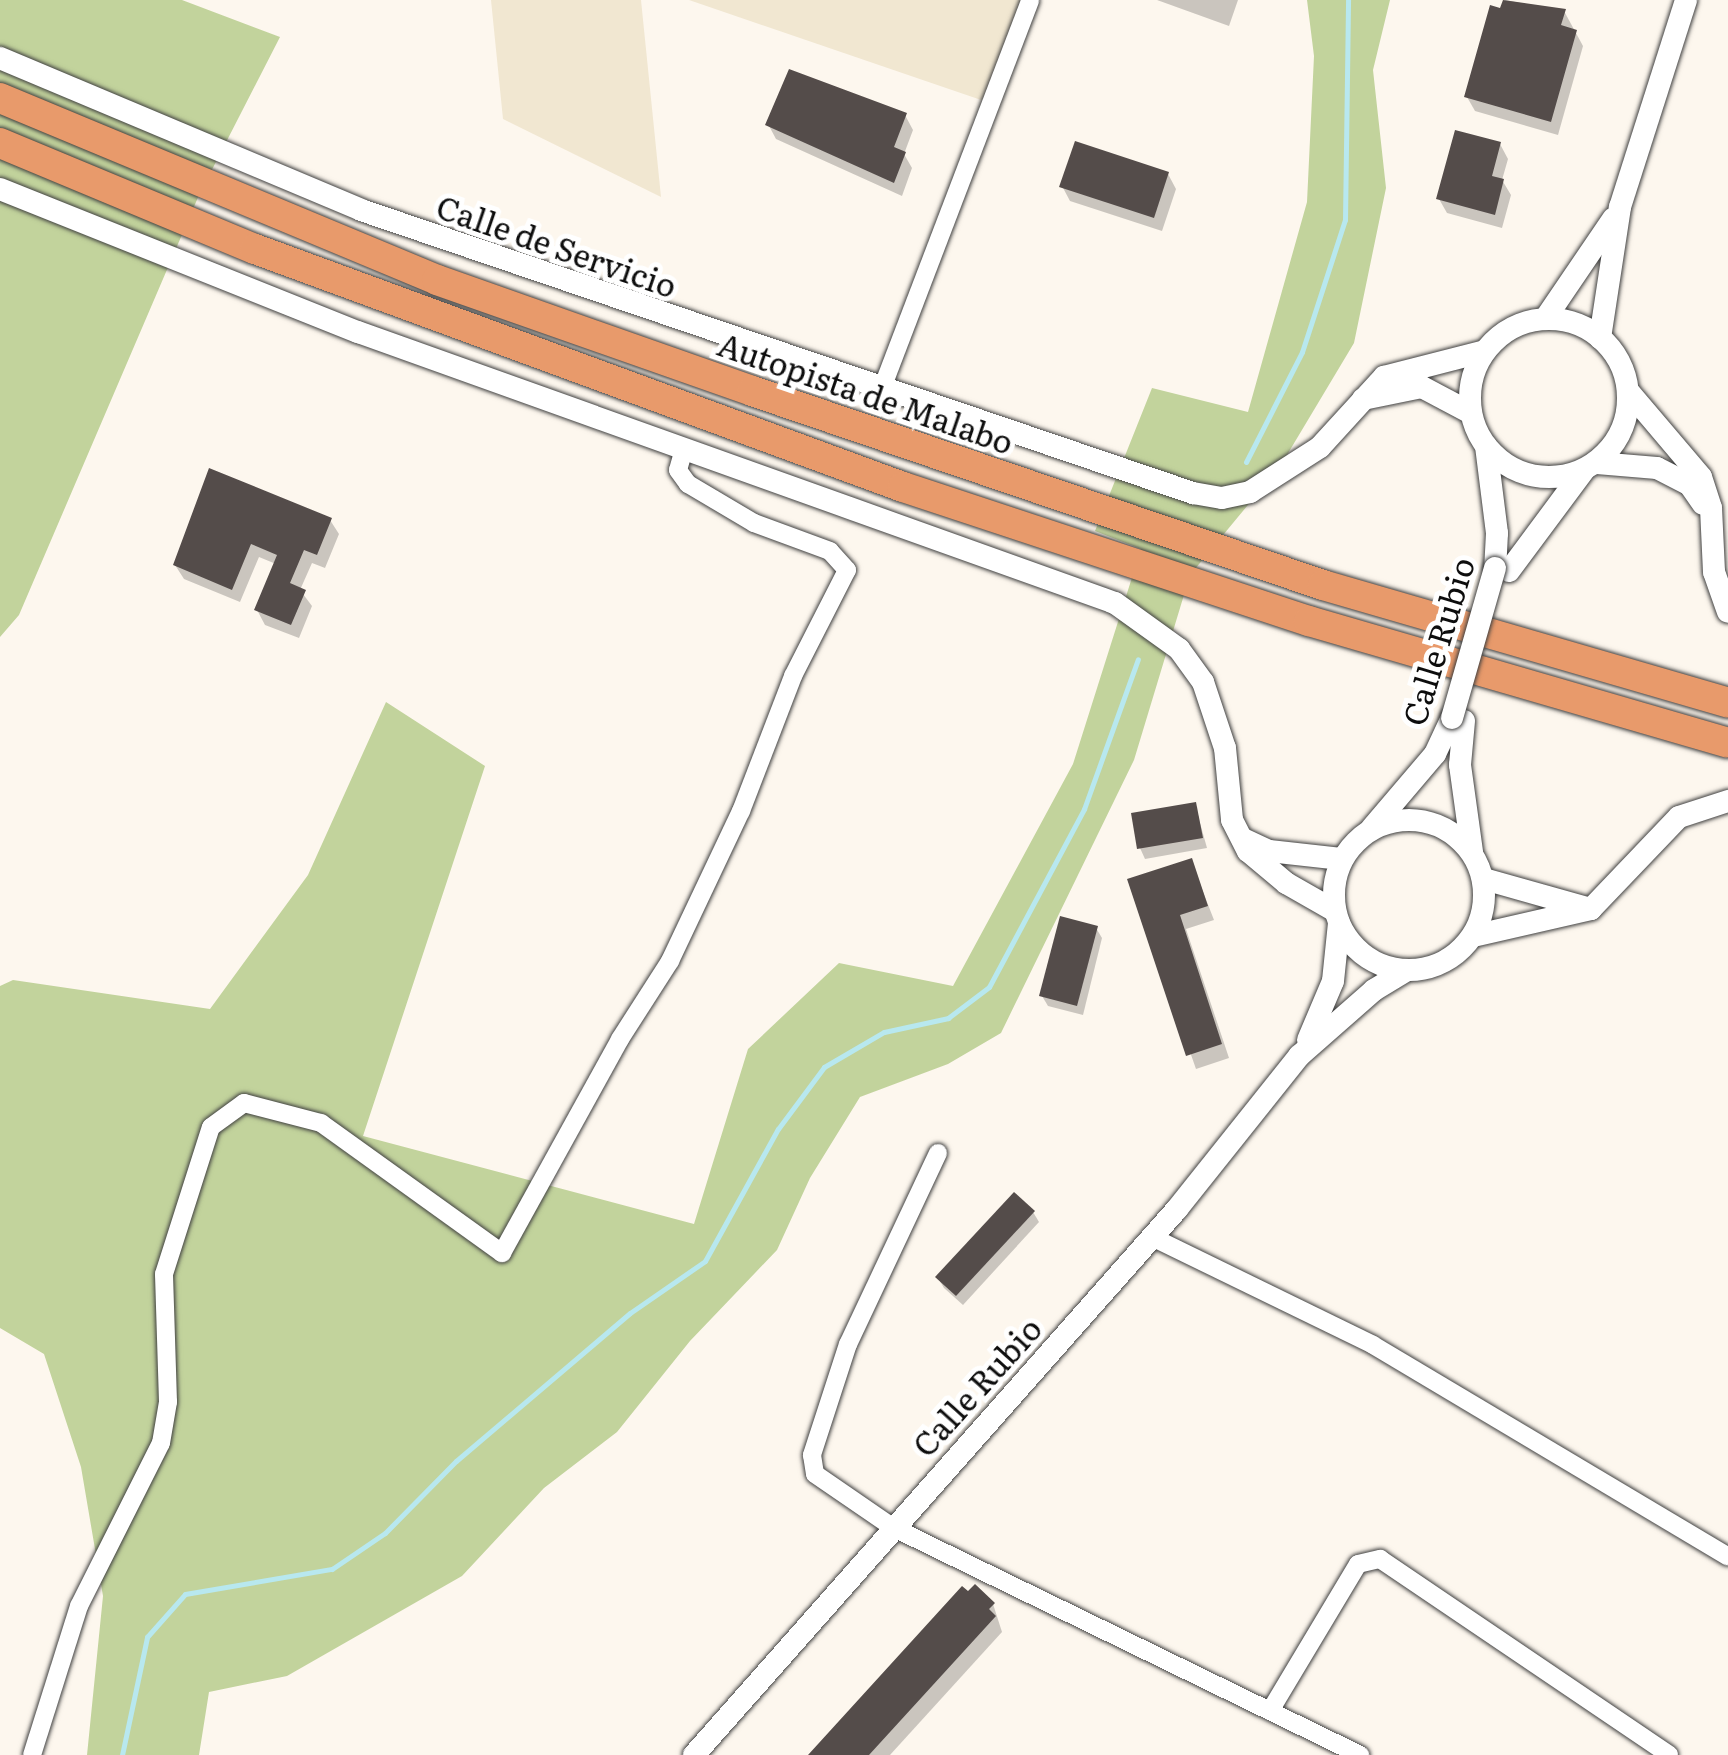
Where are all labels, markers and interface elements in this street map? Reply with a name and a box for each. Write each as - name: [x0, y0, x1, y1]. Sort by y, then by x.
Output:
- street label: Calle de Servicio: [432, 186, 682, 304]
- street label: Autopista de Malabo: [713, 323, 1019, 461]
- street label: Calle Rubio: [1393, 552, 1481, 730]
- street label: Calle Rubio: [904, 1309, 1048, 1463]

